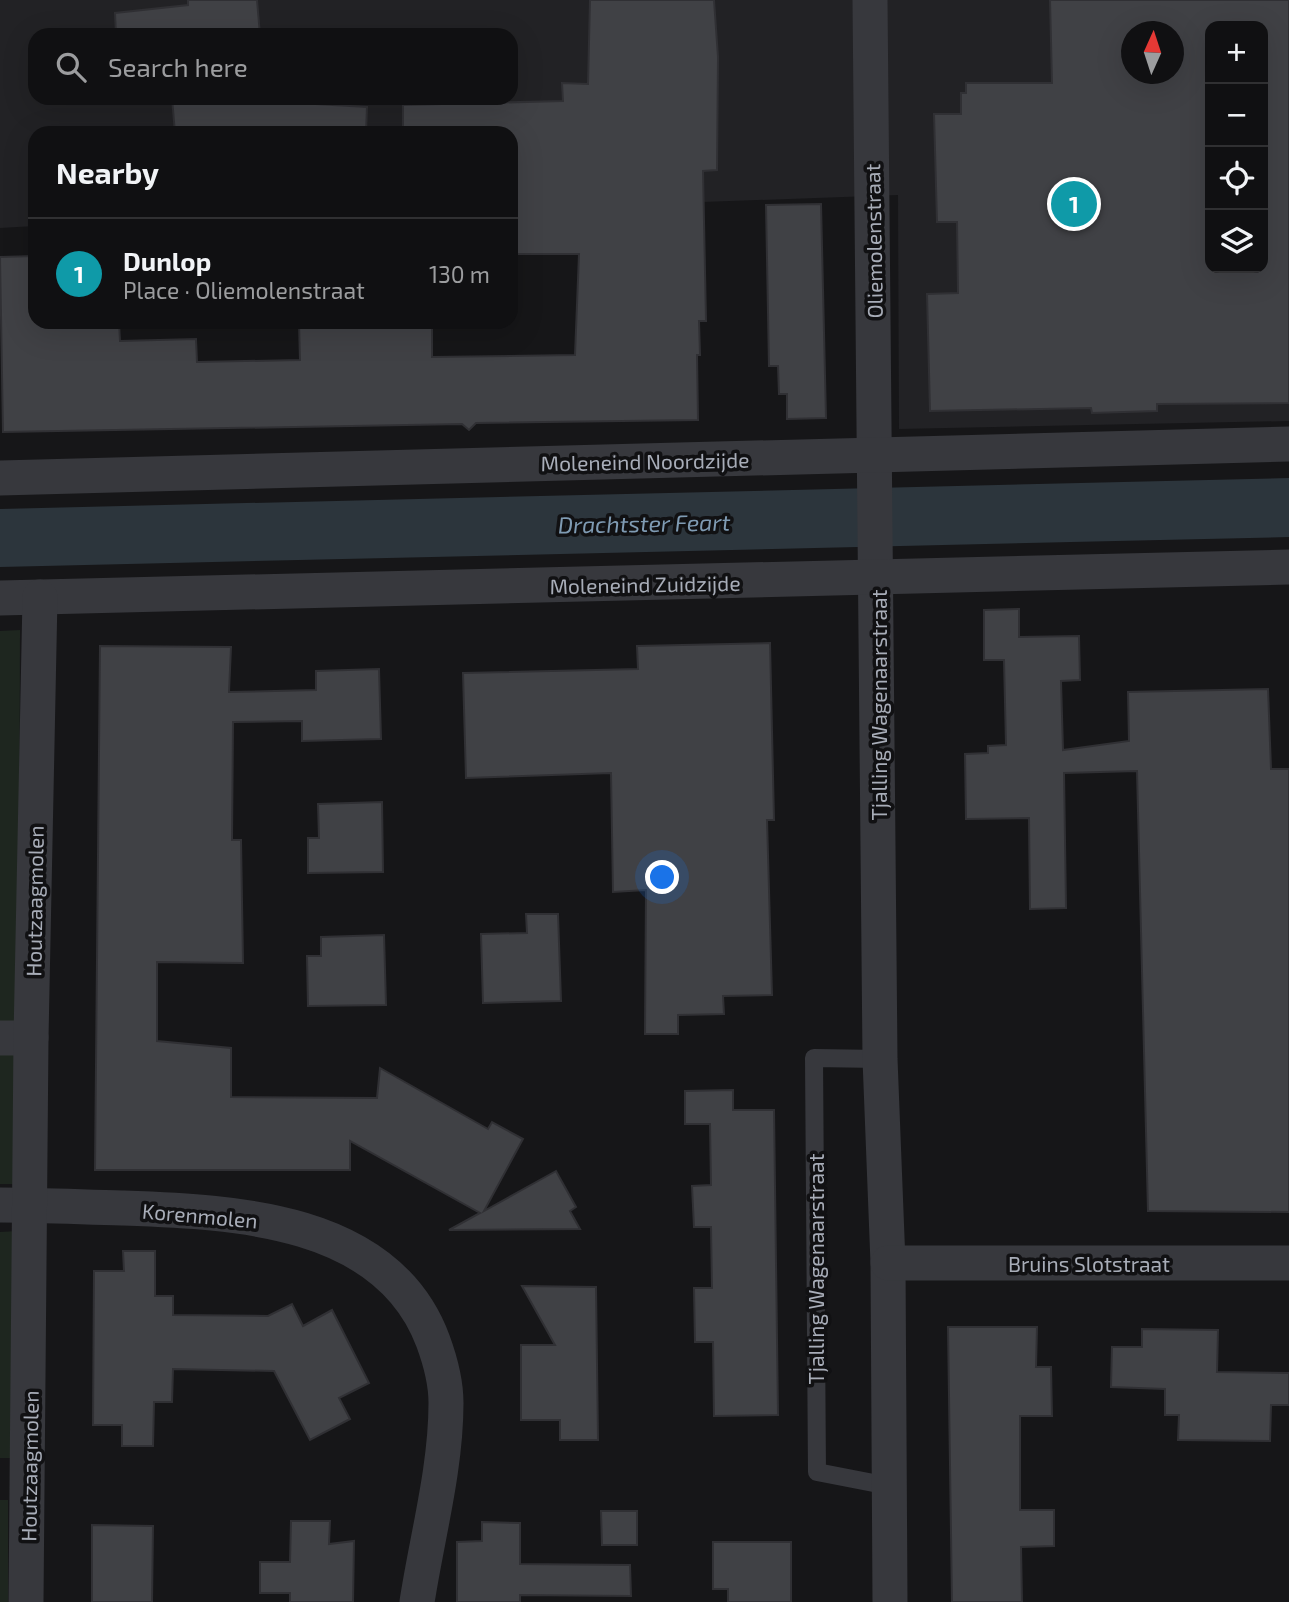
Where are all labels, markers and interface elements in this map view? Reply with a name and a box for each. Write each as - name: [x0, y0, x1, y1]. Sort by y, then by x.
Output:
- north arrow: [1121, 21, 1184, 84]
- map controls: [1205, 21, 1268, 273]
- button: +: [1205, 21, 1268, 84]
- search box: [28, 28, 518, 105]
- icon: search: [52, 48, 90, 86]
- text: Search here: [108, 51, 248, 82]
- button: −: [1205, 84, 1268, 147]
- button: locate: [1205, 147, 1268, 210]
- text: Nearby: [56, 154, 159, 190]
- street label: Oliemolenstraat: [859, 163, 887, 319]
- pin: 1: [1051, 178, 1097, 230]
- button: layers: [1205, 210, 1268, 273]
- text: Dunlop: [123, 245, 211, 276]
- text: 1: [74, 260, 84, 288]
- text: 130 m: [429, 260, 490, 288]
- text: Place · Oliemolenstraat: [123, 276, 365, 304]
- street label: Moleneind Noordzijde: [540, 447, 750, 476]
- water label: Drachtster Feart: [558, 507, 731, 539]
- street label: Moleneind Zuidzijde: [549, 570, 741, 599]
- street label: Tjalling Wagenaarstraat: [866, 590, 892, 820]
- street label: Houtzaagmolen: [20, 825, 48, 977]
- your location: [645, 860, 679, 894]
- street label: Tjalling Wagenaarstraat: [803, 1154, 829, 1384]
- street label: Korenmolen: [141, 1198, 259, 1232]
- street label: Bruins Slotstraat: [1008, 1251, 1170, 1276]
- street label: Houtzaagmolen: [15, 1390, 43, 1542]

